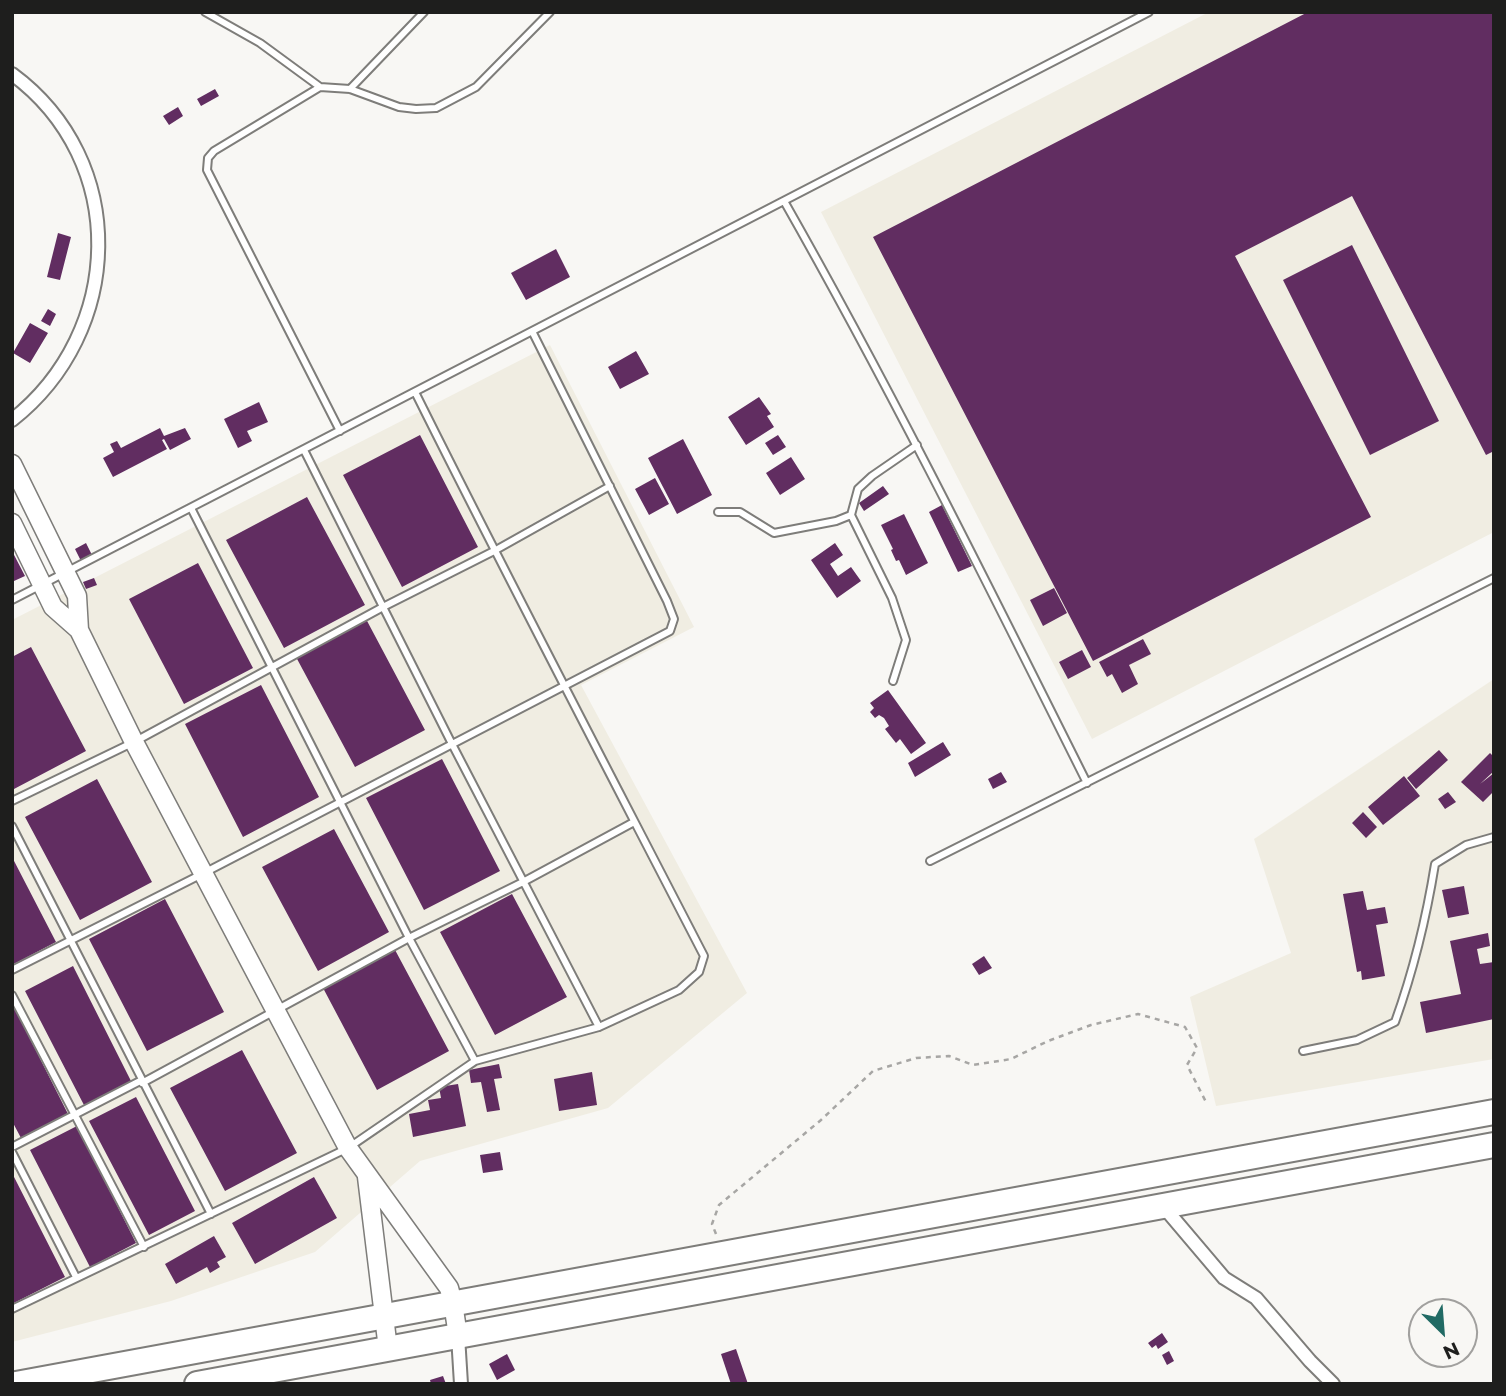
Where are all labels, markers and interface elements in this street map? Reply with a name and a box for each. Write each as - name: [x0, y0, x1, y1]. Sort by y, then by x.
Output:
- north arrow: [1408, 1298, 1478, 1368]
- text: N: [1439, 1337, 1463, 1364]

